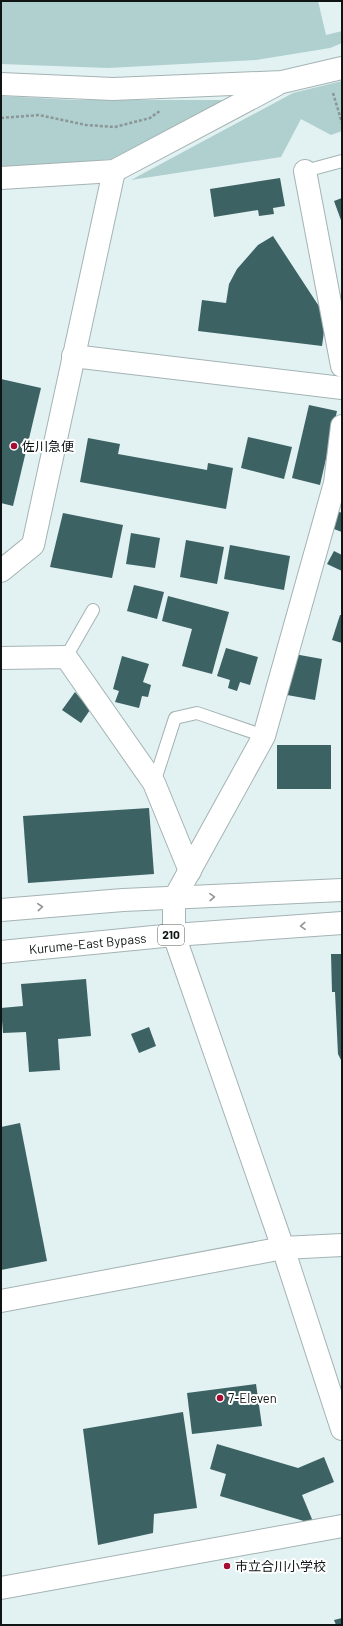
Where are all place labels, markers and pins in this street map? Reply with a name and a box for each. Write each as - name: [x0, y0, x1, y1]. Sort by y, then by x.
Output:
- place label: 佐川急便: [22, 438, 74, 454]
- marker: 佐川急便: [9, 441, 19, 451]
- place label: 7-Eleven: [228, 1390, 277, 1406]
- marker: 7-Eleven: [215, 1393, 225, 1403]
- place label: 市立合川小学校: [235, 1558, 326, 1574]
- marker: 市立合川小学校: [222, 1561, 232, 1571]

